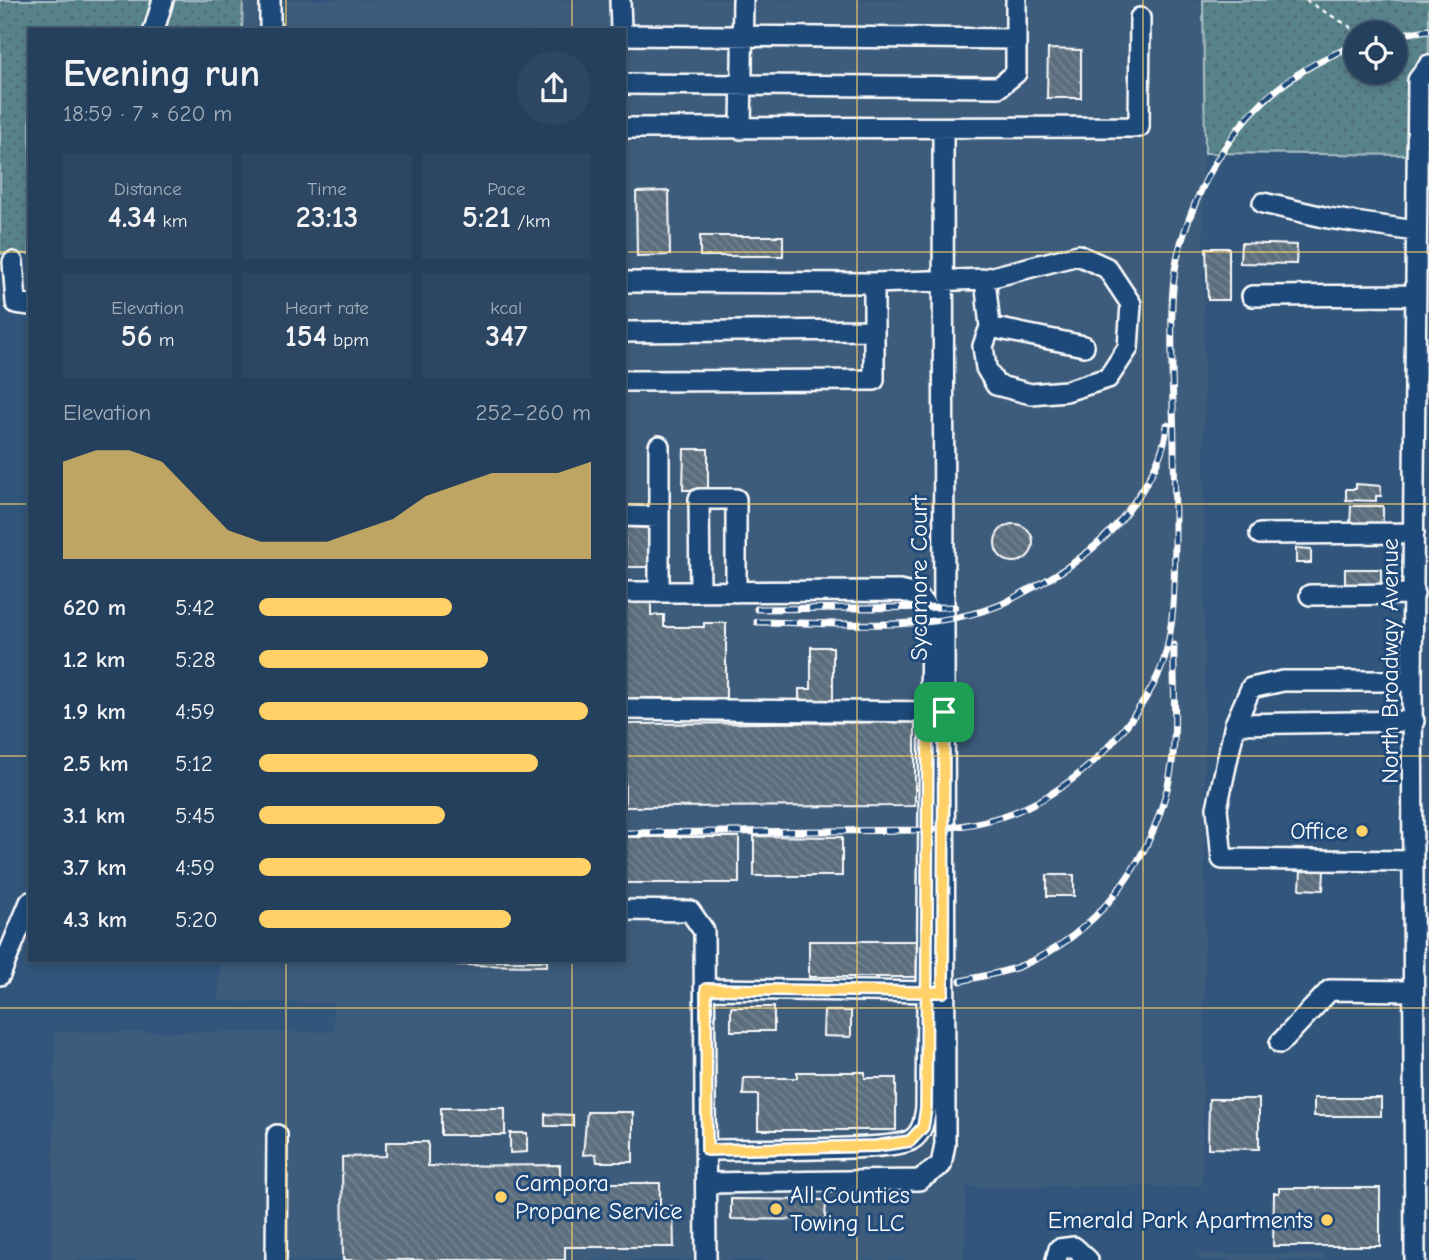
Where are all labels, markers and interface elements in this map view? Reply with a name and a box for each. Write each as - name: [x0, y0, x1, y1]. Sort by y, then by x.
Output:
- map controls: [1344, 21, 1407, 84]
- button: locate: [1344, 21, 1407, 84]
- button: share: [517, 51, 591, 125]
- text: Evening run: [63, 52, 260, 96]
- text: 18:59 · 7 × 620 m: [63, 100, 232, 127]
- text: Distance: [114, 178, 182, 200]
- text: Time: [307, 178, 347, 200]
- text: Pace: [487, 178, 525, 200]
- text: 4.34: [108, 200, 156, 235]
- text: 23:13: [296, 200, 358, 235]
- text: 5:21: [462, 200, 511, 235]
- text: km: [156, 210, 187, 232]
- text: /km: [511, 210, 551, 232]
- text: Elevation: [111, 297, 184, 319]
- text: Heart rate: [285, 297, 369, 319]
- text: kcal: [490, 297, 522, 319]
- text: 56: [121, 319, 152, 354]
- text: 154: [285, 319, 327, 354]
- text: 347: [485, 319, 528, 354]
- text: m: [152, 329, 175, 351]
- text: bpm: [327, 329, 369, 351]
- text: Elevation: [63, 399, 151, 426]
- text: 252–260 m: [475, 399, 591, 426]
- street label: Sycamore Court: [905, 494, 933, 661]
- street label: North Broadway Avenue: [1376, 538, 1404, 784]
- text: 620 m: [63, 594, 126, 621]
- text: 5:42: [175, 594, 215, 621]
- text: 1.2 km: [63, 646, 125, 673]
- text: 5:28: [175, 646, 216, 673]
- pin: [914, 682, 974, 742]
- icon: arrive: [925, 693, 963, 731]
- text: 1.9 km: [63, 698, 126, 725]
- text: 4:59: [175, 698, 215, 725]
- text: 2.5 km: [63, 750, 129, 777]
- text: 5:12: [175, 750, 213, 777]
- text: 3.1 km: [63, 802, 125, 829]
- text: 5:45: [175, 802, 215, 829]
- place label: Office: [1290, 817, 1348, 845]
- marker: Office: [1354, 823, 1370, 839]
- text: 3.7 km: [63, 854, 127, 881]
- text: 4:59: [175, 854, 215, 881]
- text: 4.3 km: [63, 906, 127, 933]
- text: 5:20: [175, 906, 218, 933]
- place label: Campora Propane Service: [515, 1169, 683, 1225]
- place label: All Counties Towing LLC: [790, 1181, 910, 1237]
- marker: Campora Propane Service: [493, 1189, 509, 1205]
- marker: All Counties Towing LLC: [768, 1201, 784, 1217]
- place label: Emerald Park Apartments: [1048, 1206, 1313, 1234]
- marker: Emerald Park Apartments: [1319, 1212, 1335, 1228]

